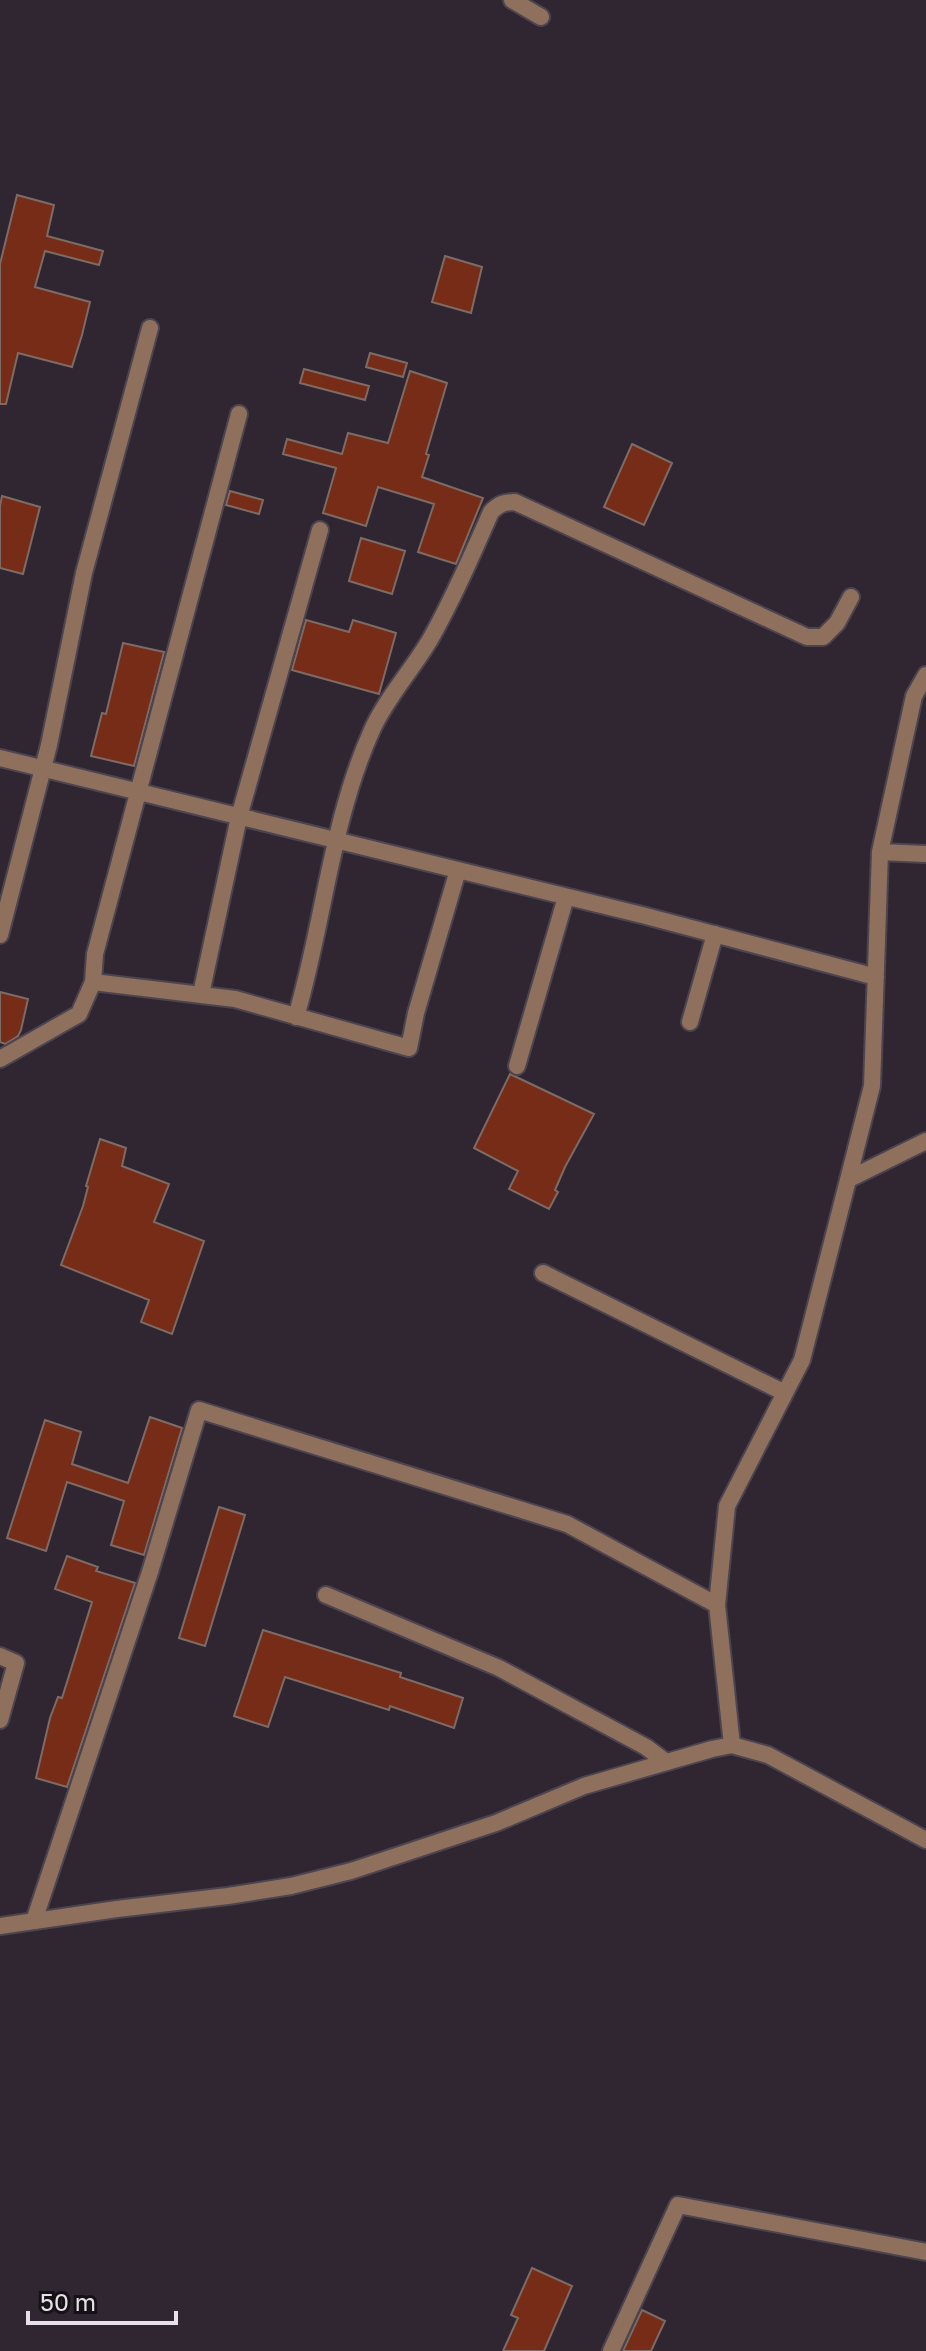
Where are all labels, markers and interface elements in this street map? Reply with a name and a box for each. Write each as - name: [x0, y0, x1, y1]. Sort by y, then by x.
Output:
- scale bar: [28, 2275, 176, 2325]
- text: 50 m: [40, 2287, 96, 2316]

